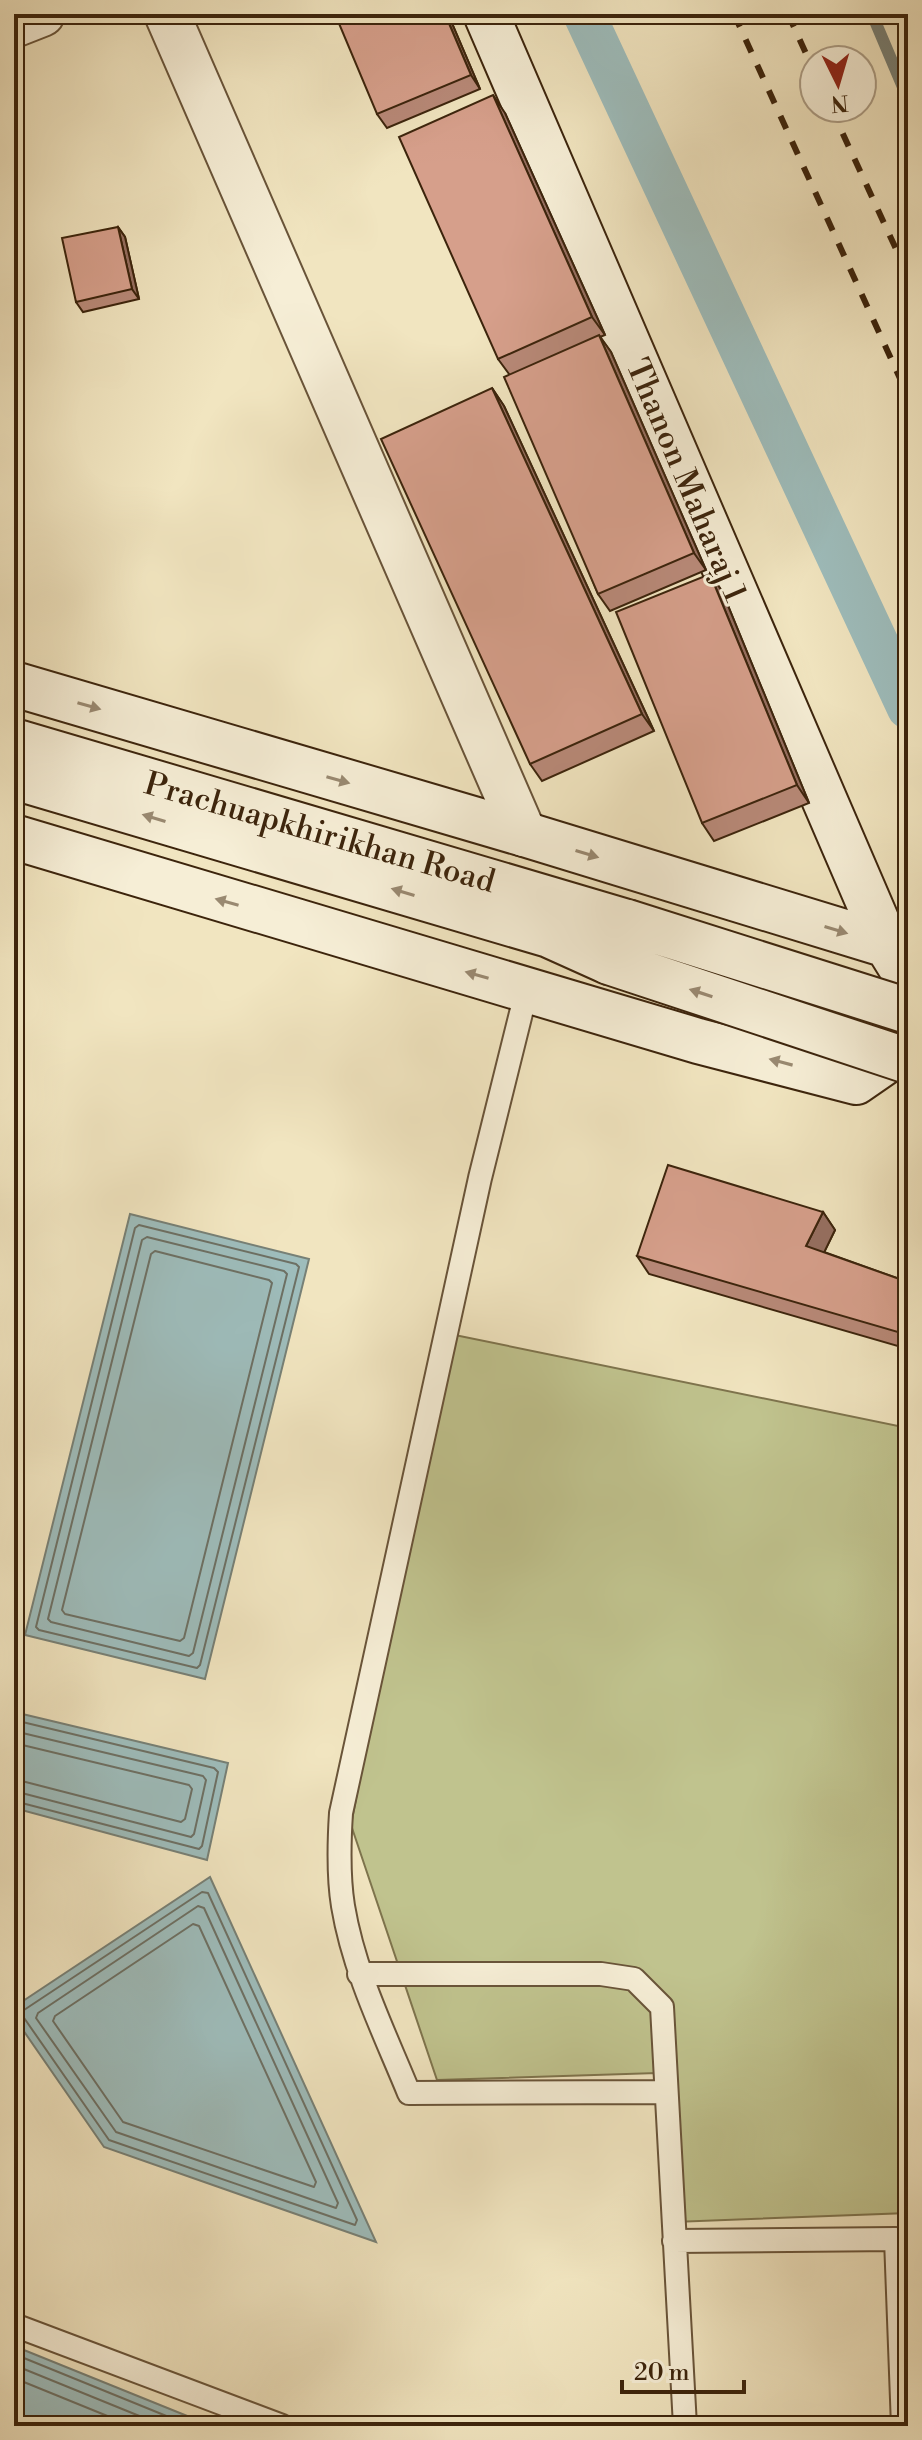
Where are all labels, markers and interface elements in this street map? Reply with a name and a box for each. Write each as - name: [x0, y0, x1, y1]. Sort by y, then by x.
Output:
- north arrow: [798, 44, 878, 124]
- text: N: [829, 88, 849, 117]
- street label: Thanon Maharaj 1: [617, 353, 755, 608]
- one-way arrow: [77, 700, 101, 713]
- street label: Prachuapkhirikhan Road: [140, 764, 500, 902]
- one-way arrow: [327, 774, 351, 787]
- one-way arrow: [141, 811, 165, 824]
- one-way arrow: [576, 848, 600, 861]
- one-way arrow: [391, 885, 415, 898]
- one-way arrow: [215, 895, 239, 908]
- one-way arrow: [824, 924, 848, 937]
- one-way arrow: [465, 968, 490, 980]
- one-way arrow: [689, 986, 713, 998]
- one-way arrow: [768, 1056, 793, 1068]
- scale bar: [622, 2344, 744, 2394]
- text: 20 m: [634, 2358, 690, 2388]

